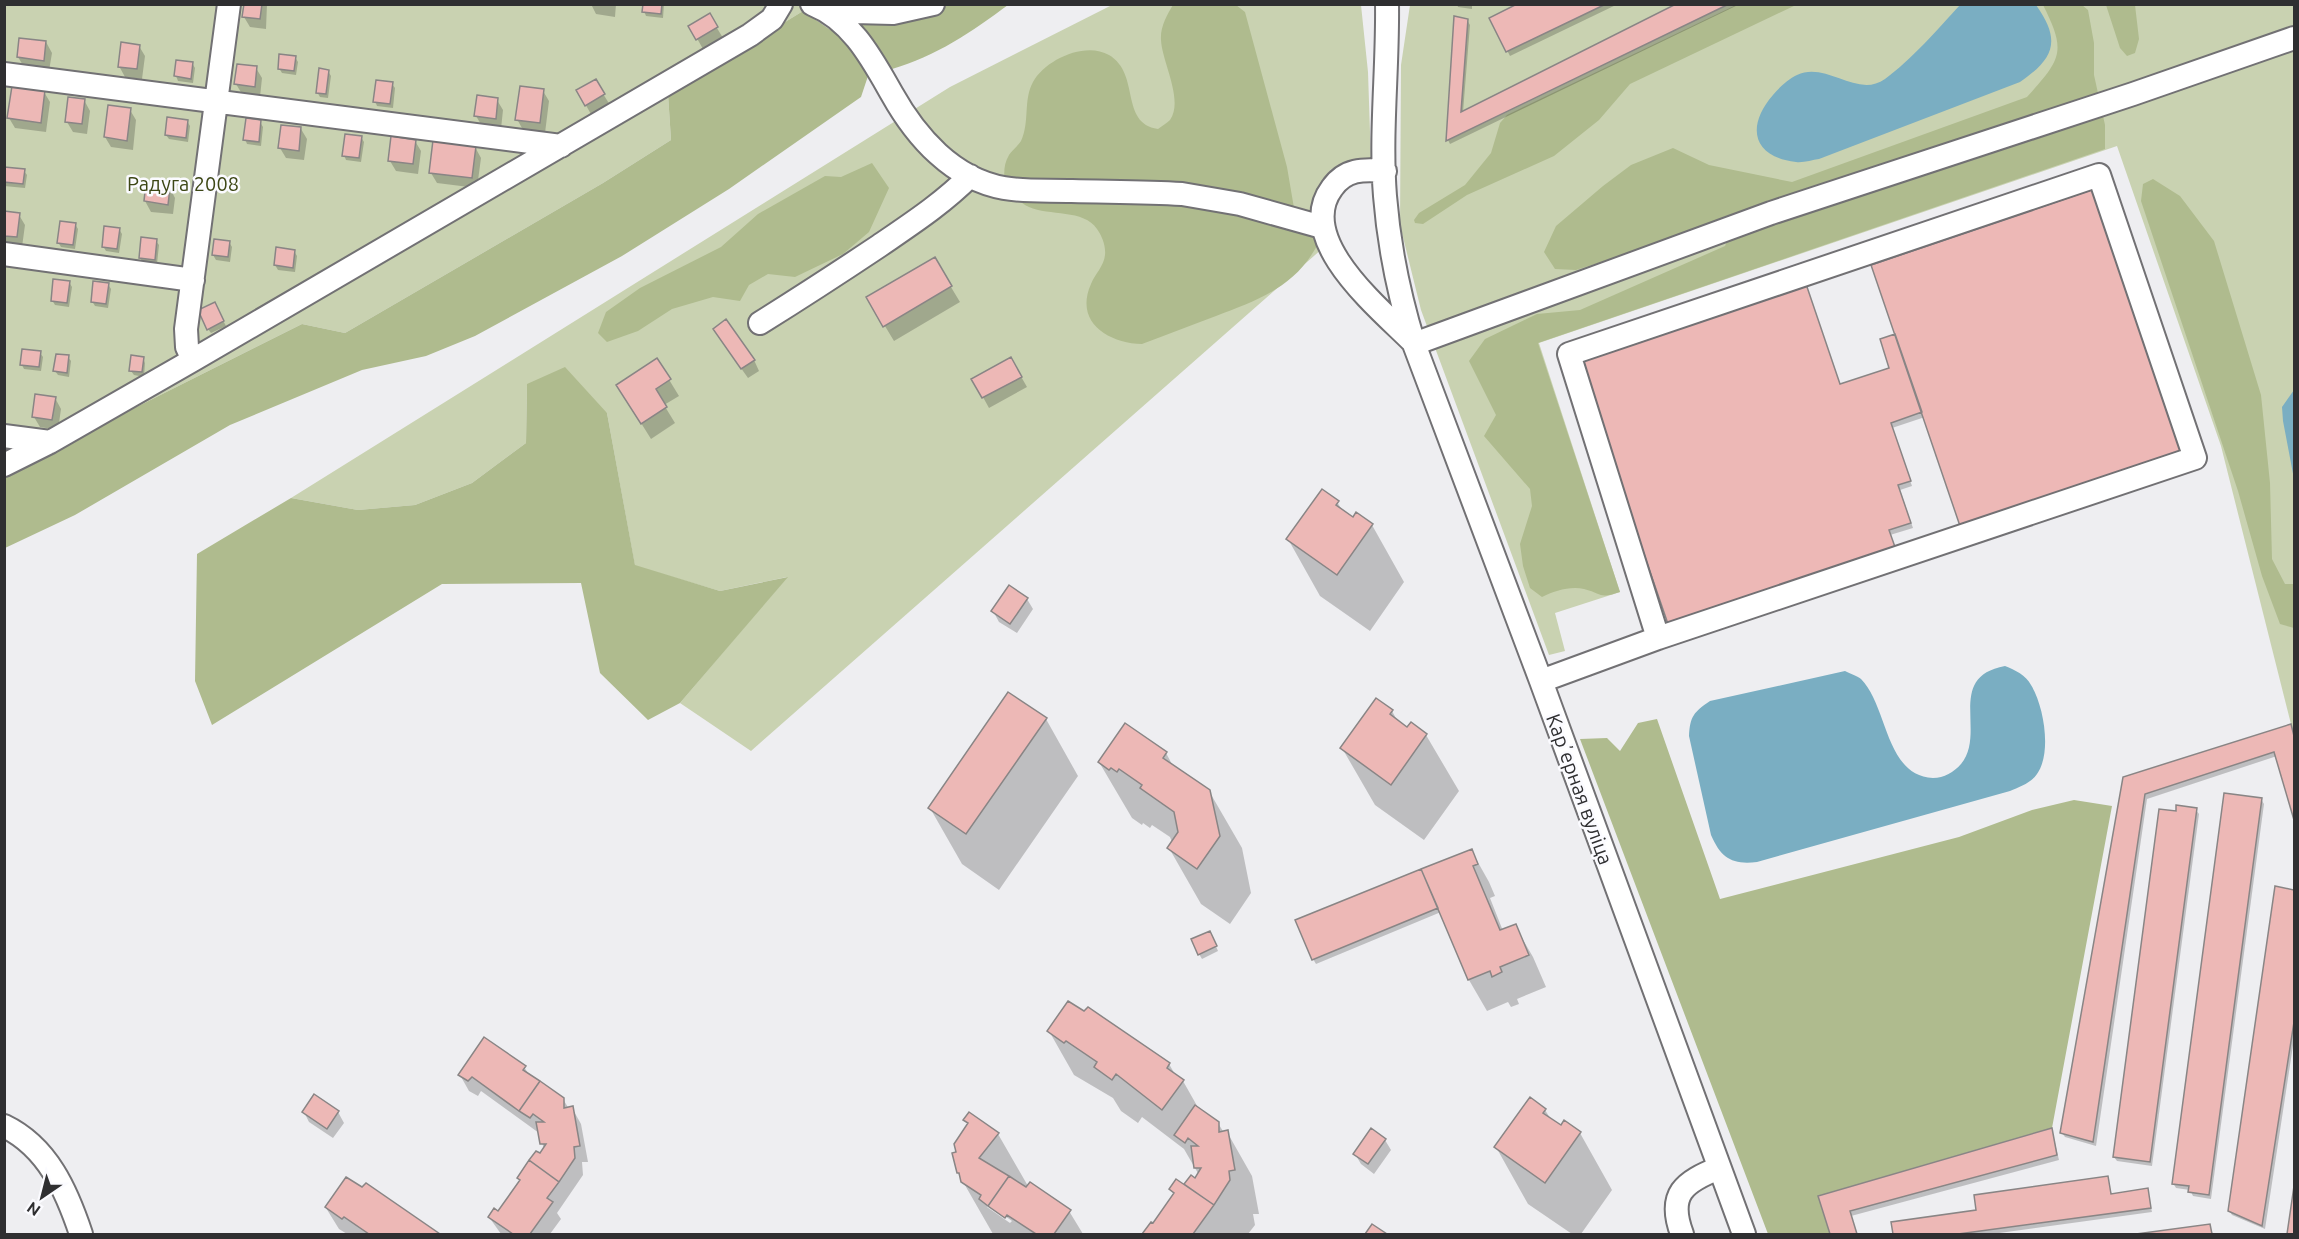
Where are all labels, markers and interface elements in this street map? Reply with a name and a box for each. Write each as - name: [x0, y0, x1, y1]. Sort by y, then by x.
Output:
- park label: Радуга 2008: [127, 172, 239, 195]
- street label: Карʼерная вуліца: [1542, 710, 1618, 868]
- north arrow: [12, 1167, 72, 1227]
- text: N: [23, 1198, 43, 1220]

